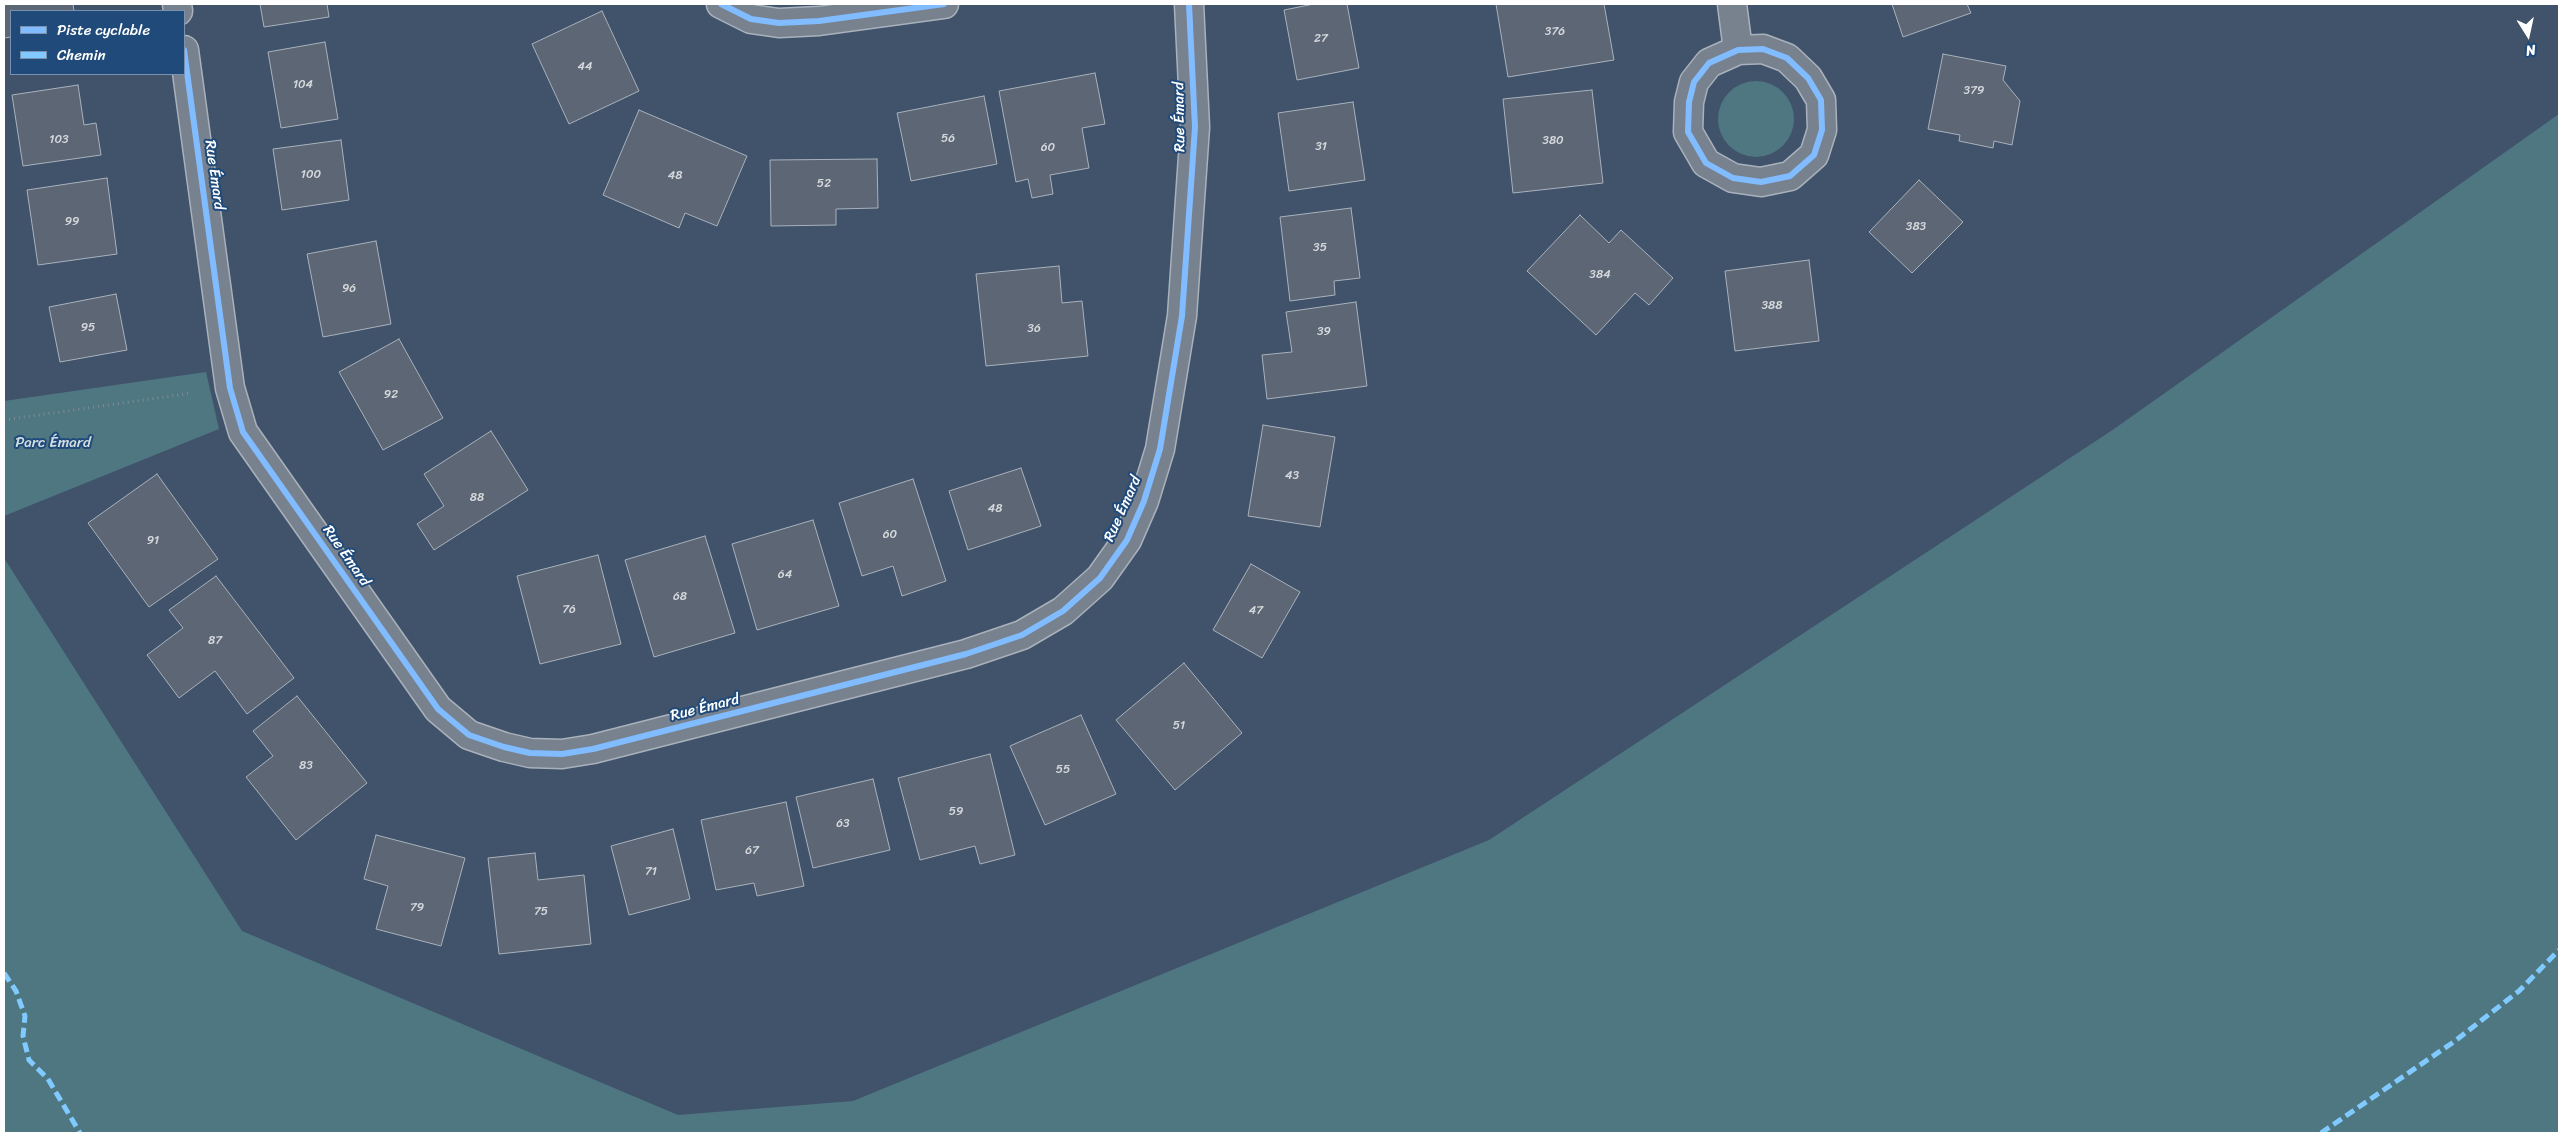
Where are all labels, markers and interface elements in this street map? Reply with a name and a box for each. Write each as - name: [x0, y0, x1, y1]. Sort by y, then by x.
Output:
- legend: [10, 10, 185, 75]
- north arrow: [2503, 10, 2553, 60]
- text: Piste cyclable: [57, 17, 150, 43]
- house number: 376: [1545, 25, 1565, 39]
- house number: 27: [1314, 32, 1328, 46]
- text: N: [2524, 37, 2538, 63]
- text: Chemin: [57, 42, 106, 68]
- house number: 44: [578, 60, 592, 74]
- house number: 104: [293, 78, 313, 92]
- street label: Rue Émard: [1170, 82, 1190, 152]
- house number: 379: [1964, 84, 1984, 98]
- house number: 56: [941, 132, 955, 146]
- house number: 103: [49, 133, 69, 147]
- house number: 380: [1542, 134, 1564, 148]
- street label: Rue Émard: [200, 139, 228, 211]
- house number: 31: [1315, 140, 1327, 154]
- house number: 60: [1041, 141, 1055, 155]
- house number: 100: [301, 168, 321, 182]
- house number: 48: [668, 169, 682, 183]
- house number: 52: [817, 177, 831, 191]
- house number: 99: [65, 215, 79, 229]
- house number: 383: [1906, 220, 1926, 234]
- house number: 35: [1313, 241, 1327, 255]
- house number: 384: [1589, 268, 1611, 282]
- house number: 96: [342, 282, 356, 296]
- house number: 388: [1761, 299, 1783, 313]
- house number: 95: [81, 321, 95, 335]
- house number: 36: [1027, 322, 1041, 336]
- house number: 39: [1317, 325, 1331, 339]
- house number: 92: [384, 388, 398, 402]
- park label: Parc Émard: [15, 434, 91, 452]
- house number: 43: [1285, 469, 1299, 483]
- street label: Rue Émard: [1101, 473, 1145, 545]
- house number: 88: [470, 491, 484, 505]
- house number: 48: [988, 502, 1002, 516]
- street label: Rue Émard: [318, 522, 374, 590]
- house number: 60: [883, 528, 897, 542]
- house number: 91: [147, 534, 159, 548]
- house number: 64: [778, 568, 792, 582]
- house number: 68: [673, 590, 687, 604]
- house number: 76: [562, 603, 576, 617]
- house number: 47: [1249, 604, 1263, 618]
- house number: 87: [208, 634, 222, 648]
- street label: Rue Émard: [669, 691, 741, 725]
- house number: 51: [1173, 719, 1185, 733]
- house number: 83: [299, 759, 313, 773]
- house number: 55: [1056, 763, 1070, 777]
- house number: 59: [949, 805, 963, 819]
- house number: 63: [836, 817, 850, 831]
- house number: 67: [745, 844, 759, 858]
- house number: 71: [645, 865, 657, 879]
- house number: 79: [410, 901, 424, 915]
- house number: 75: [534, 905, 548, 919]

